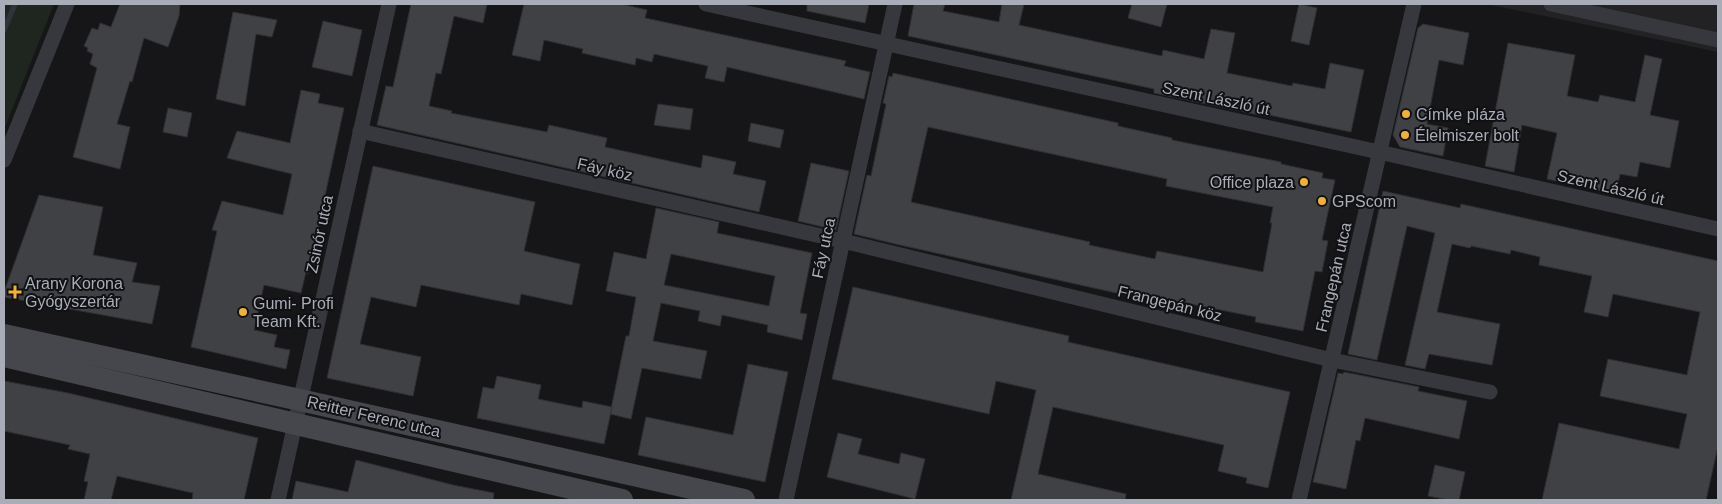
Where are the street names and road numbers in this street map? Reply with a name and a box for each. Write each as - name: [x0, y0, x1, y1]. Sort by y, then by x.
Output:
- street label: Szent László út: [1161, 79, 1272, 118]
- street label: Fáy köz: [576, 155, 634, 184]
- street label: Szent László út: [1556, 167, 1667, 208]
- street label: Zsinór utca: [303, 194, 336, 275]
- street label: Fáy utca: [809, 216, 838, 280]
- street label: Frangepán utca: [1313, 220, 1354, 334]
- street label: Frangepán köz: [1116, 282, 1224, 325]
- street label: Reitter Ferenc utca: [306, 393, 442, 440]

